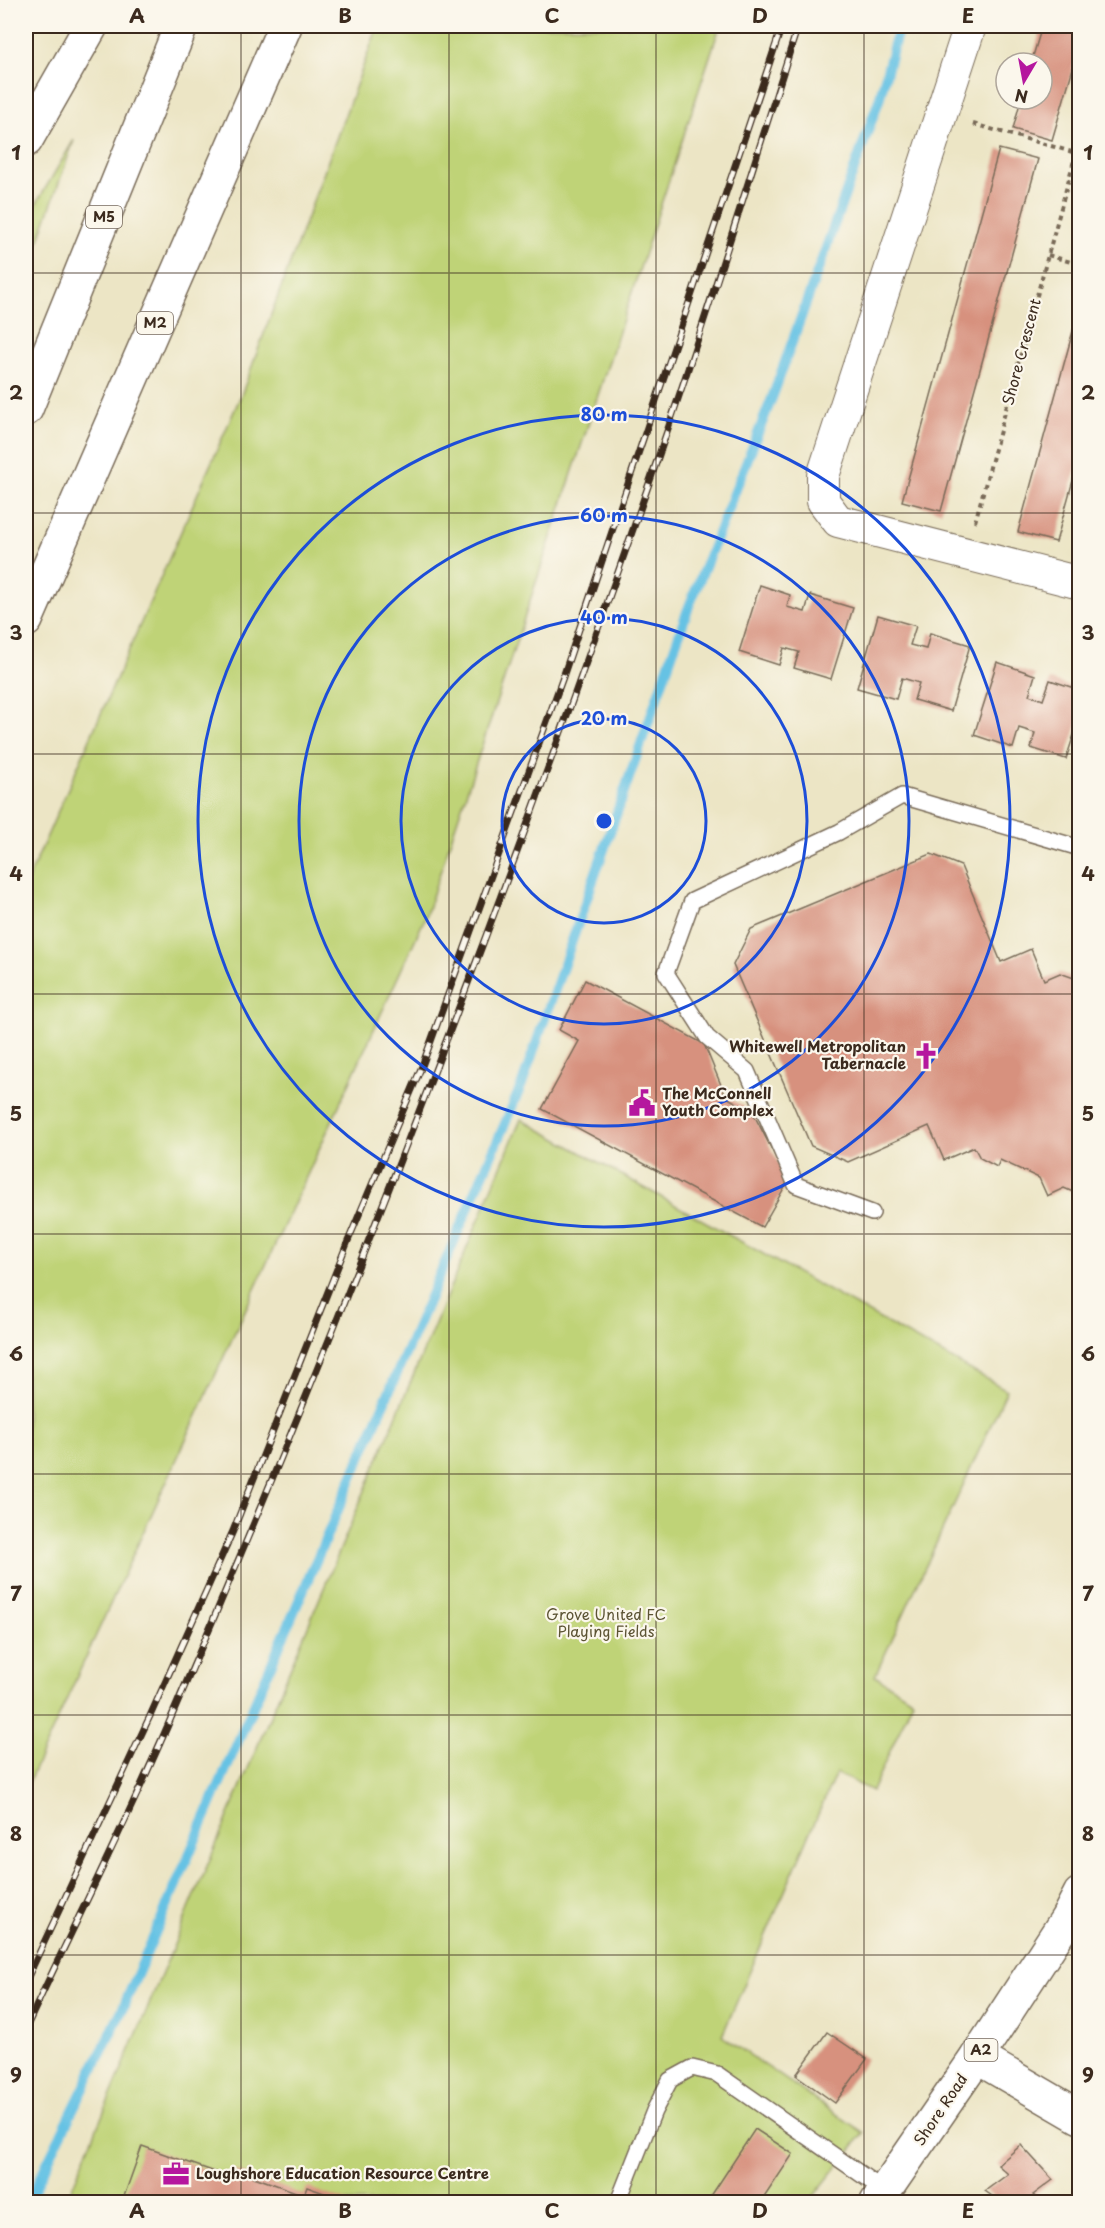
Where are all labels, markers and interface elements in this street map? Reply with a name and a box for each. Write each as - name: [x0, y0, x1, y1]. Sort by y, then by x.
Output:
- text: A: [129, 0, 145, 30]
- text: B: [338, 0, 352, 30]
- text: C: [544, 0, 560, 30]
- text: D: [752, 0, 768, 30]
- text: E: [962, 0, 974, 30]
- north arrow: [994, 51, 1054, 111]
- text: N: [1013, 84, 1030, 110]
- text: 1: [11, 137, 21, 167]
- text: 1: [1083, 137, 1093, 167]
- road number: M5: [86, 206, 122, 228]
- street label: Shore Crescent: [995, 296, 1046, 408]
- road number: M2: [137, 312, 173, 334]
- text: 2: [9, 377, 23, 407]
- text: 2: [1081, 377, 1095, 407]
- text: 80 m: [580, 400, 628, 427]
- text: 60 m: [580, 501, 628, 528]
- text: 40 m: [580, 603, 628, 630]
- text: 3: [9, 617, 23, 647]
- text: 3: [1081, 617, 1095, 647]
- text: 20 m: [581, 704, 627, 731]
- centre of rings: [594, 811, 614, 831]
- text: 4: [9, 858, 23, 888]
- text: 4: [1081, 858, 1095, 888]
- place label: Whitewell Metropolitan Tabernacle: [729, 1034, 907, 1074]
- church icon: Whitewell Metropolitan Tabernacle: [911, 1041, 941, 1071]
- place label: The McConnell Youth Complex: [662, 1081, 774, 1121]
- public building icon: The McConnell Youth Complex: [627, 1088, 657, 1118]
- text: 5: [10, 1098, 22, 1128]
- text: 5: [1082, 1098, 1094, 1128]
- text: 6: [9, 1338, 23, 1368]
- text: 6: [1081, 1338, 1095, 1368]
- text: 7: [10, 1578, 22, 1608]
- text: 7: [1082, 1578, 1094, 1608]
- park label: Grove United FC Playing Fields: [546, 1602, 666, 1642]
- text: 8: [10, 1818, 22, 1848]
- text: 8: [1082, 1818, 1094, 1848]
- road number: A2: [964, 2039, 998, 2061]
- text: 9: [10, 2059, 22, 2089]
- text: 9: [1082, 2059, 1094, 2089]
- street label: Shore Road: [907, 2068, 972, 2150]
- office icon: Loughshore Education Resource Centre: [161, 2159, 191, 2189]
- place label: Loughshore Education Resource Centre: [196, 2161, 489, 2184]
- text: A: [129, 2195, 145, 2225]
- text: B: [338, 2195, 352, 2225]
- text: C: [544, 2195, 560, 2225]
- text: D: [752, 2195, 768, 2225]
- text: E: [962, 2195, 974, 2225]

